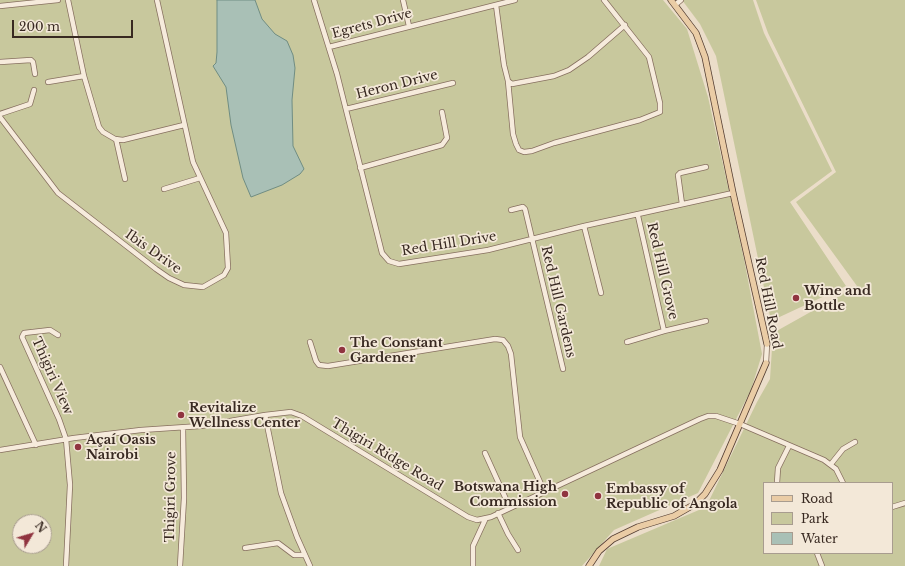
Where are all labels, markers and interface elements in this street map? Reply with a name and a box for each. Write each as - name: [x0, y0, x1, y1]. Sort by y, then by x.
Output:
- street label: Egrets Drive: [330, 6, 414, 42]
- scale bar: [14, 12, 135, 38]
- text: 200 m: [19, 19, 60, 34]
- street label: Heron Drive: [355, 67, 439, 103]
- street label: Red Hill Grove: [643, 221, 681, 321]
- street label: Ibis Drive: [122, 227, 184, 277]
- street label: Red Hill Drive: [400, 229, 498, 259]
- street label: Red Hill Gardens: [538, 245, 578, 359]
- street label: Red Hill Road: [751, 256, 785, 350]
- place label: Wine and Bottle: [804, 283, 871, 314]
- marker: Wine and Bottle: [791, 293, 801, 303]
- street label: Thigiri View: [28, 335, 76, 417]
- place label: The Constant Gardener: [350, 335, 443, 366]
- marker: The Constant Gardener: [337, 345, 347, 355]
- place label: Revitalize Wellness Center: [189, 400, 300, 431]
- marker: Revitalize Wellness Center: [176, 410, 186, 420]
- street label: Thigiri Ridge Road: [328, 416, 446, 494]
- place label: Açaí Oasis Nairobi: [86, 432, 156, 463]
- marker: Açaí Oasis Nairobi: [73, 442, 83, 452]
- street label: Thigiri Grove: [162, 451, 180, 543]
- place label: Botswana High Commission: [454, 479, 557, 510]
- place label: Embassy of Republic of Angola: [606, 481, 738, 512]
- legend: [763, 482, 893, 554]
- marker: Botswana High Commission: [560, 489, 570, 499]
- marker: Embassy of Republic of Angola: [593, 491, 603, 501]
- text: Road: [801, 491, 833, 506]
- text: Park: [801, 511, 829, 526]
- north arrow: [12, 514, 52, 554]
- text: N: [32, 519, 49, 536]
- text: Water: [801, 531, 838, 546]

